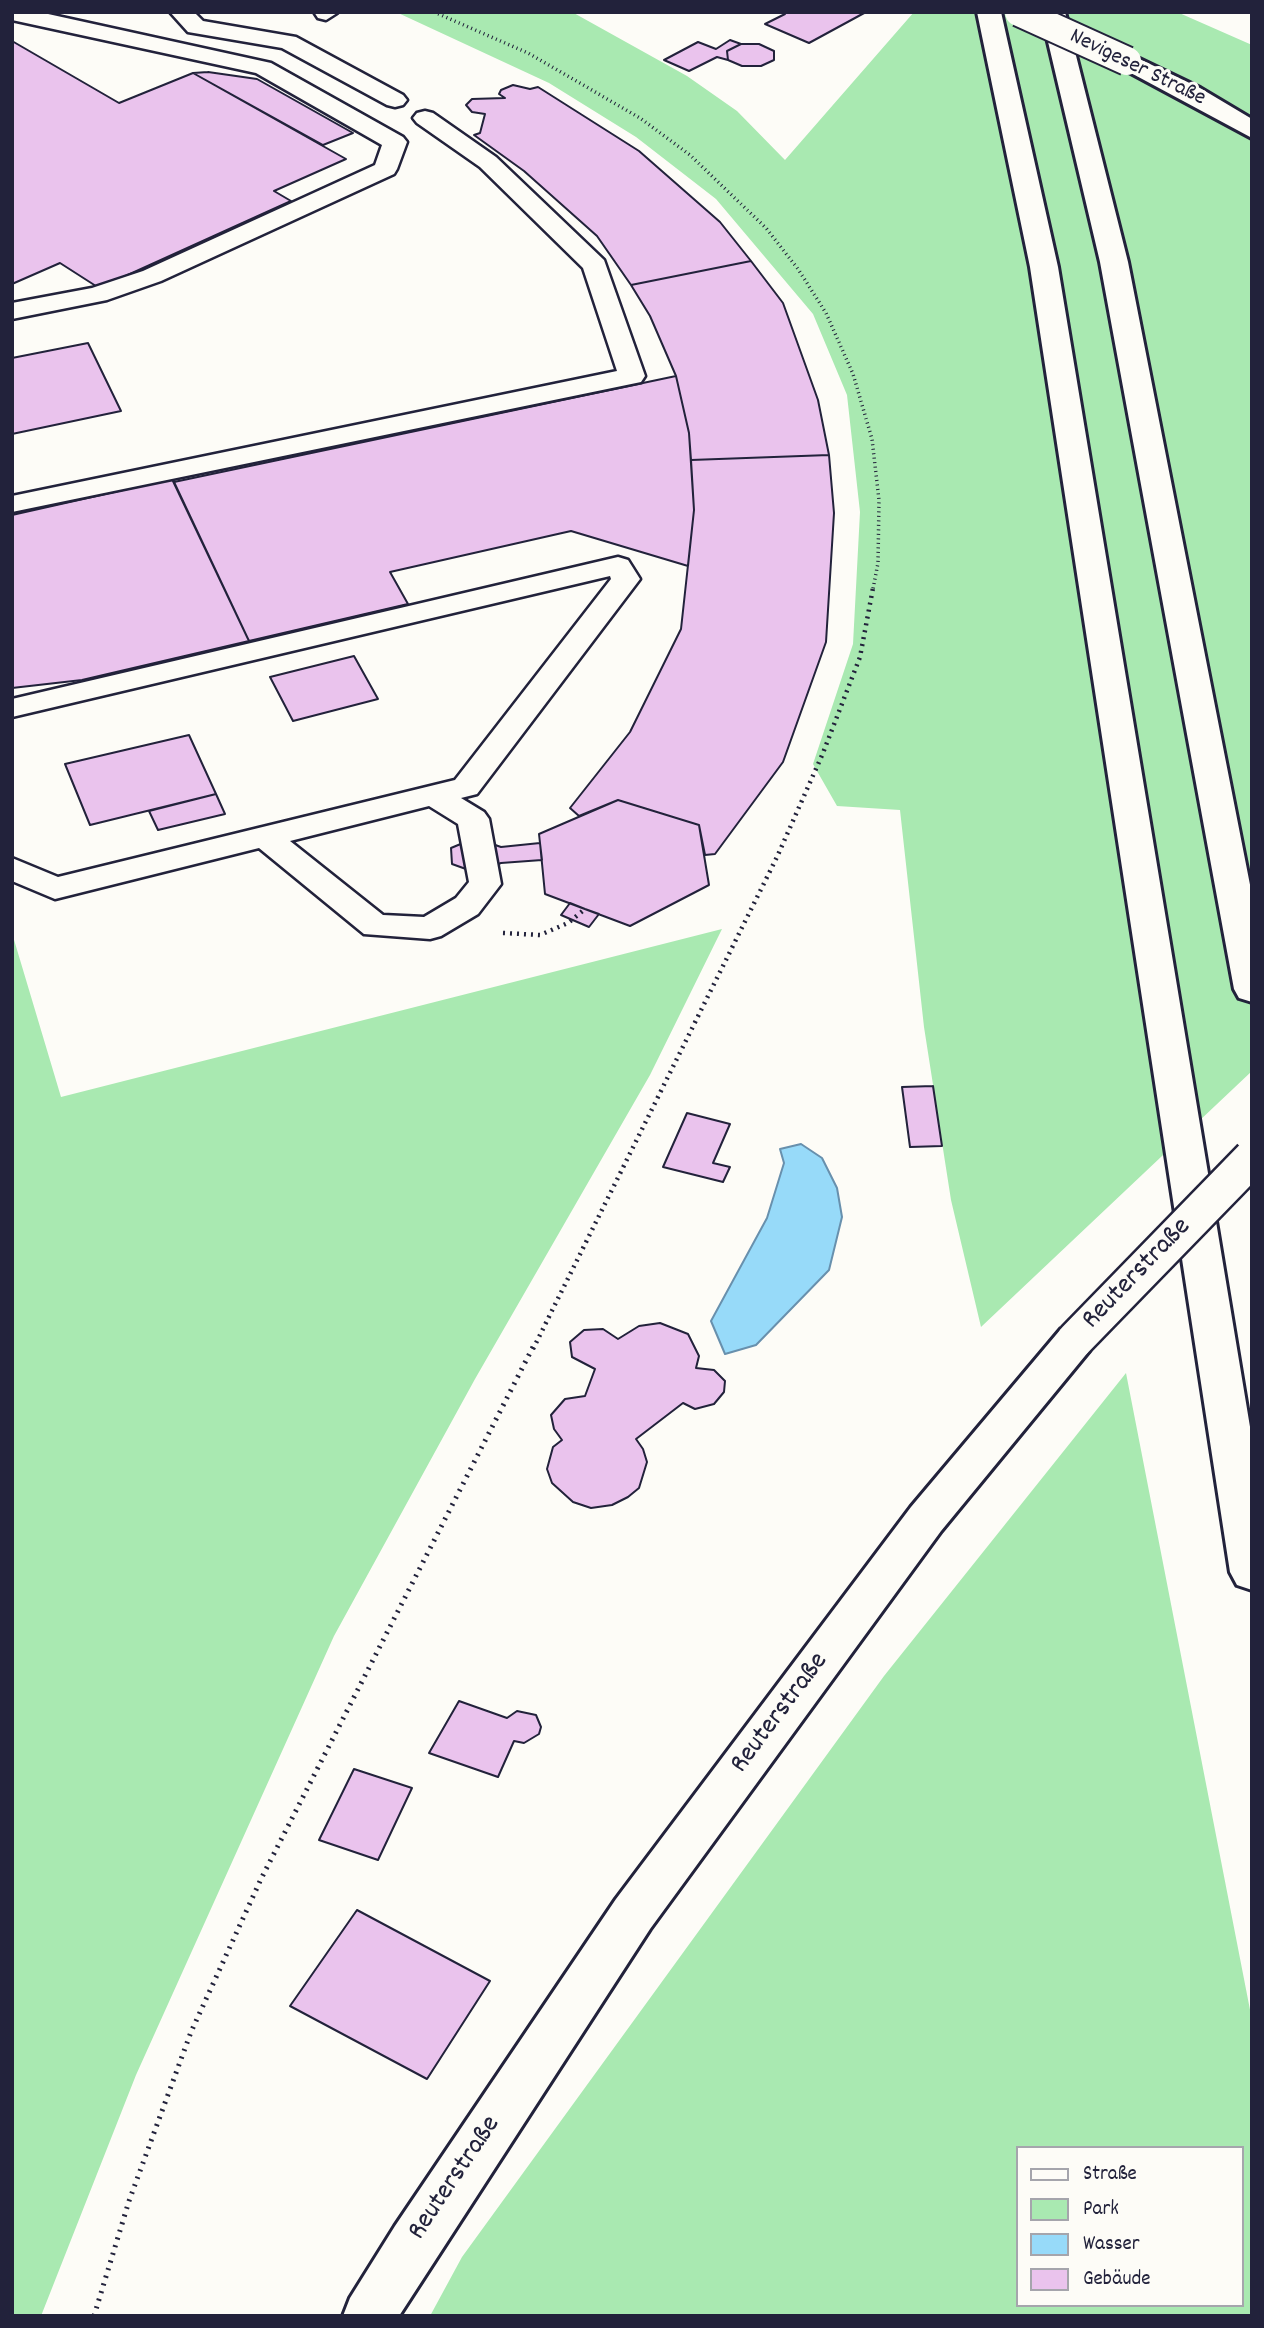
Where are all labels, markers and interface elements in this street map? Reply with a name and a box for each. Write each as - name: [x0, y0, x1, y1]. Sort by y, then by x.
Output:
- street label: Nevigeser Straße: [1064, 24, 1210, 114]
- street label: Reuterstraße: [1076, 1212, 1200, 1338]
- street label: Reuterstraße: [725, 1647, 837, 1781]
- street label: Reuterstraße: [402, 2111, 510, 2247]
- legend: [1016, 2146, 1243, 2307]
- text: Straße: [1083, 2160, 1137, 2190]
- text: Park: [1083, 2195, 1119, 2225]
- text: Wasser: [1083, 2230, 1140, 2260]
- text: Gebäude: [1083, 2265, 1151, 2295]

